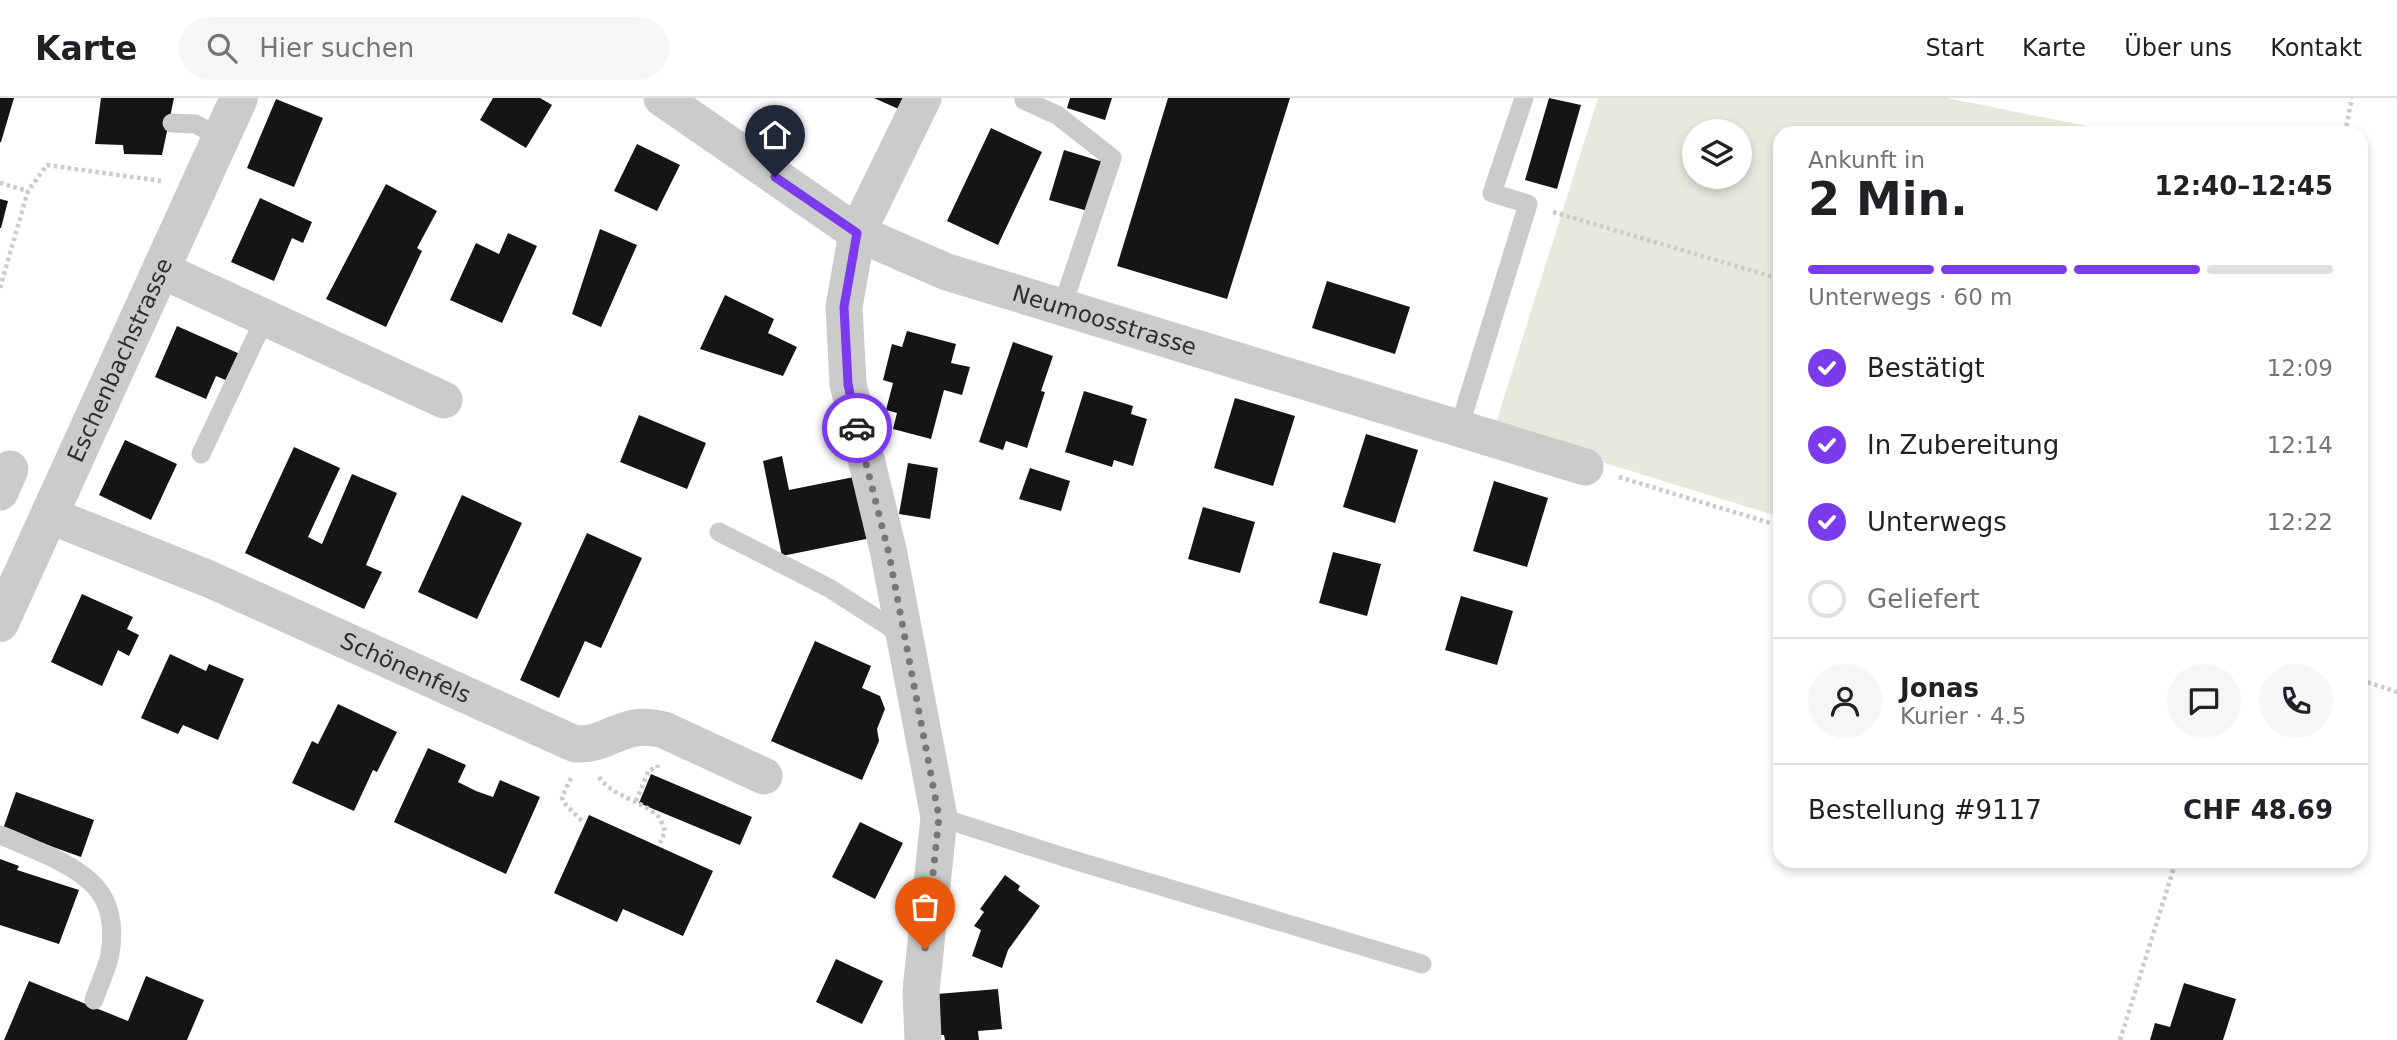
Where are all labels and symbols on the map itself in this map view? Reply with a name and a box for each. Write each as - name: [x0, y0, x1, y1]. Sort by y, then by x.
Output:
- pin: [745, 105, 805, 177]
- street label: Eschenbachstrasse: [62, 254, 177, 466]
- street label: Neumoosstrasse: [1009, 280, 1200, 361]
- courier: [822, 393, 892, 463]
- street label: Schönenfels: [337, 627, 475, 708]
- pin: [895, 877, 955, 949]

